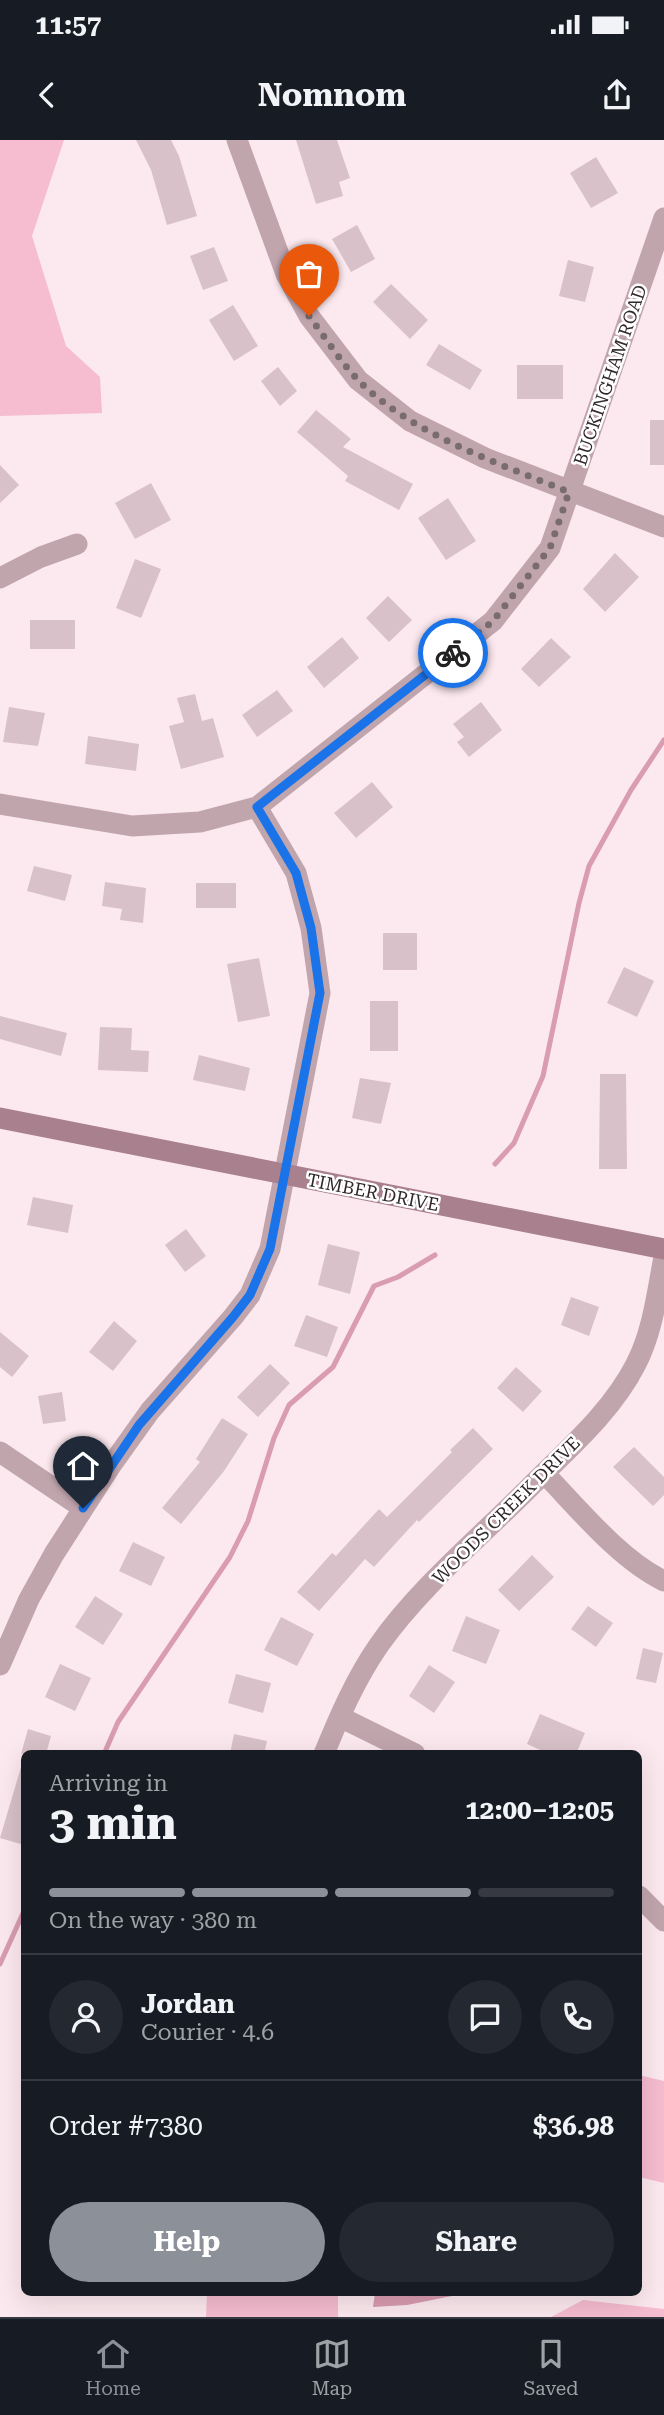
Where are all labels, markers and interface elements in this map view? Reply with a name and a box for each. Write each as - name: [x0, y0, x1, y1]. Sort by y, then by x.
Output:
- text: 11:57: [35, 10, 101, 40]
- icon: back: [28, 76, 66, 114]
- text: Nomnom: [258, 76, 406, 114]
- icon: share: [598, 76, 636, 114]
- pin: [279, 244, 339, 316]
- icon: bag: [290, 255, 328, 293]
- street label: BUCKINGHAM ROAD: [569, 282, 651, 468]
- courier: [418, 618, 488, 688]
- icon: bike: [434, 634, 472, 672]
- street label: TIMBER DRIVE: [305, 1169, 441, 1215]
- street label: WOODS CREEK DRIVE: [428, 1432, 584, 1588]
- pin: [53, 1436, 113, 1508]
- icon: home: [64, 1447, 102, 1485]
- text: Arriving in: [49, 1770, 168, 1797]
- text: 12:00–12:05: [465, 1795, 614, 1825]
- text: 3 min: [49, 1796, 177, 1850]
- text: On the way · 380 m: [49, 1907, 257, 1934]
- button: person: [49, 1980, 123, 2054]
- button: chat: [448, 1980, 522, 2054]
- button: phone: [540, 1980, 614, 2054]
- text: Jordan: [141, 1989, 235, 2019]
- text: Courier · 4.6: [141, 2019, 274, 2046]
- text: Order #7380: [49, 2111, 203, 2141]
- text: $36.98: [533, 2111, 614, 2141]
- button: Help: [49, 2202, 325, 2282]
- button: Share: [339, 2202, 614, 2282]
- tab: Home: [86, 2335, 141, 2400]
- tab: Map: [312, 2335, 352, 2400]
- tab: Saved: [523, 2335, 578, 2400]

